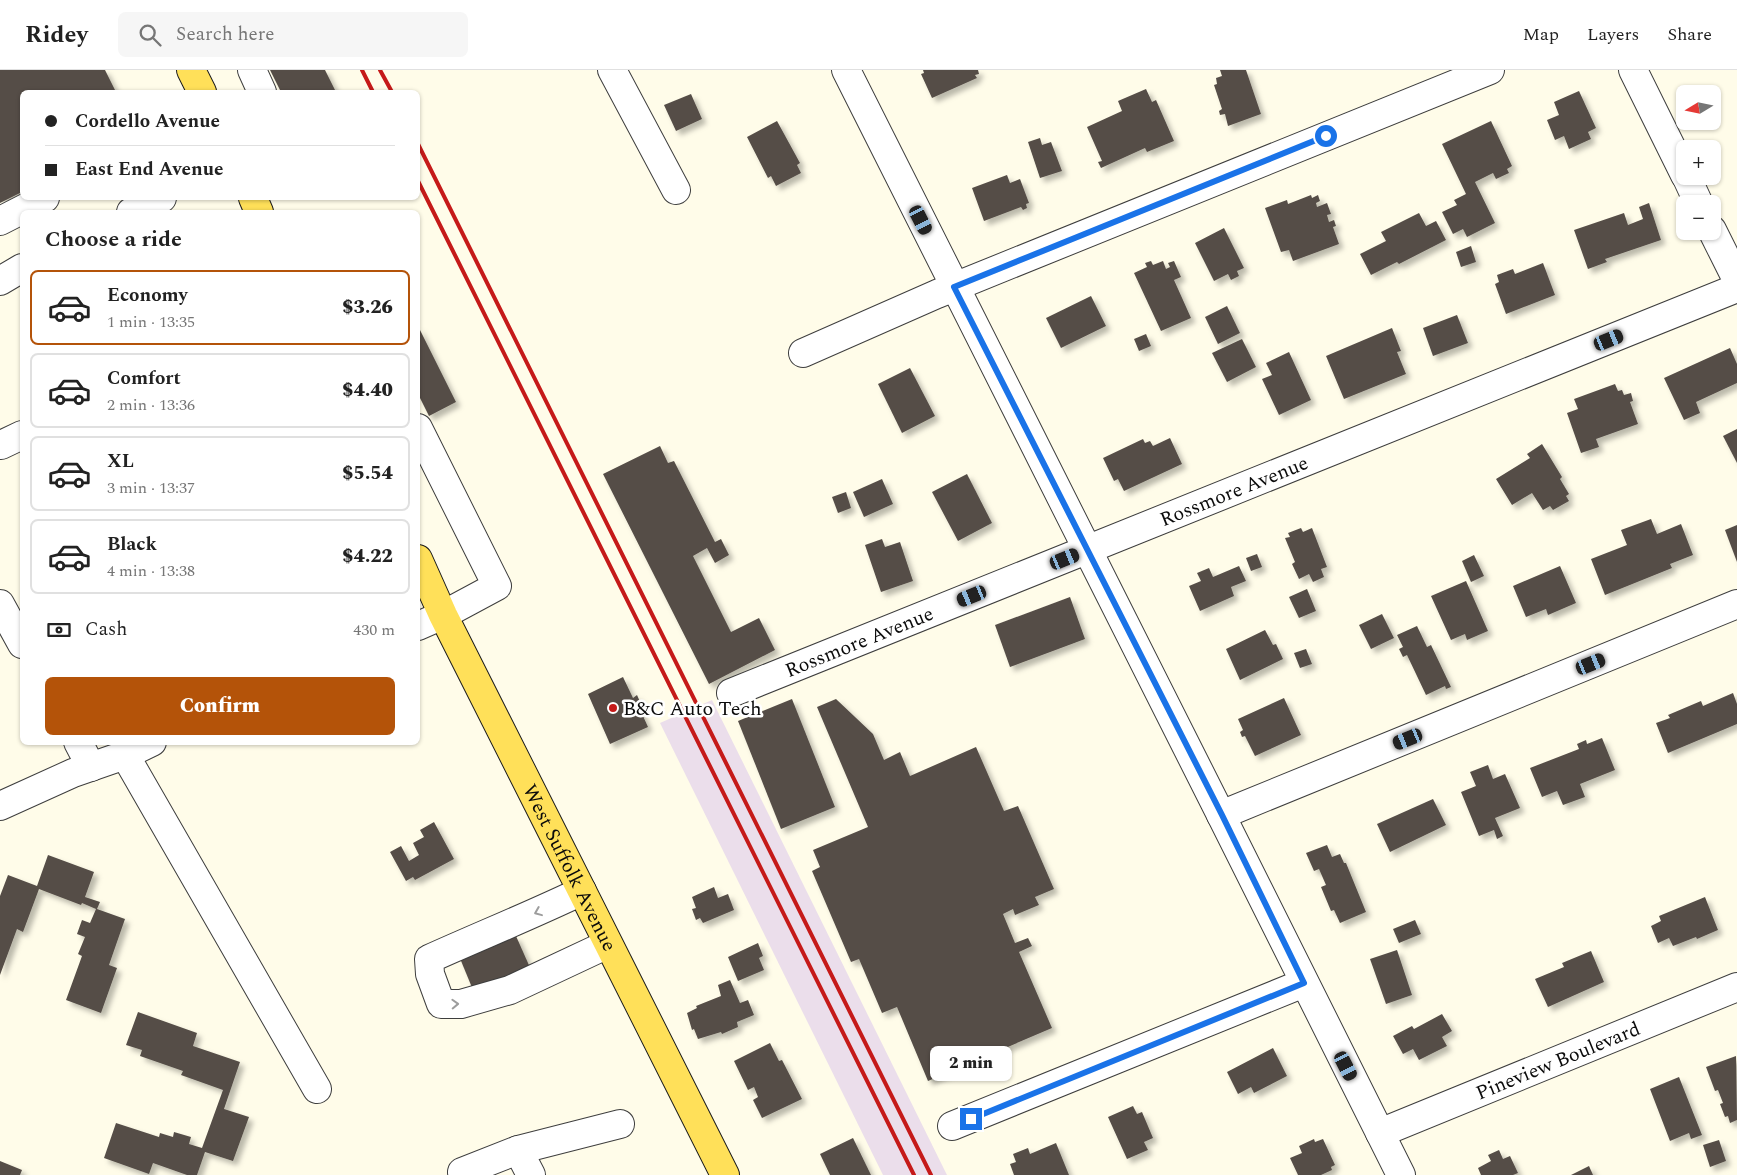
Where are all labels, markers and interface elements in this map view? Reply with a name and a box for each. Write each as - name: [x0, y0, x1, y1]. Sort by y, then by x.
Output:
- search box: [118, 12, 468, 57]
- text: Ridey: [25, 17, 88, 53]
- text: Search here: [176, 20, 275, 49]
- icon: search: [136, 21, 164, 49]
- text: Map: [1523, 21, 1559, 48]
- text: Layers: [1587, 21, 1639, 48]
- text: Share: [1667, 21, 1712, 48]
- north arrow: [1676, 85, 1721, 130]
- map controls: [1676, 85, 1721, 240]
- text: Cordello Avenue: [75, 107, 220, 136]
- route start: [1315, 125, 1337, 147]
- button: +: [1676, 140, 1721, 185]
- text: East End Avenue: [75, 155, 223, 184]
- button: −: [1676, 195, 1721, 240]
- car: [907, 203, 934, 237]
- text: Choose a ride: [45, 223, 182, 256]
- text: Economy: [107, 281, 188, 310]
- icon: car: [47, 285, 92, 330]
- text: $3.26: [342, 293, 393, 322]
- text: 1 min · 13:35: [107, 310, 195, 334]
- car: [1592, 327, 1625, 353]
- text: Comfort: [107, 364, 181, 393]
- icon: car: [47, 368, 92, 413]
- text: $4.40: [342, 376, 393, 405]
- text: 2 min · 13:36: [107, 393, 195, 417]
- text: XL: [107, 447, 134, 476]
- street label: Rossmore Avenue: [1155, 448, 1313, 535]
- icon: car: [47, 451, 92, 496]
- text: $5.54: [342, 459, 393, 488]
- text: 3 min · 13:37: [107, 476, 195, 500]
- text: Black: [107, 530, 157, 559]
- icon: car: [47, 534, 92, 579]
- text: $4.22: [342, 542, 393, 571]
- car: [1048, 546, 1081, 572]
- text: 4 min · 13:38: [107, 559, 195, 583]
- car: [955, 583, 988, 609]
- street label: Rossmore Avenue: [781, 599, 938, 686]
- text: Cash: [85, 615, 127, 644]
- icon: cash: [45, 616, 73, 644]
- text: 430 m: [353, 618, 395, 642]
- car: [1574, 651, 1607, 677]
- button: Confirm: [45, 677, 395, 735]
- place label: B&C Auto Tech: [623, 694, 762, 724]
- marker: B&C Auto Tech: [607, 702, 619, 714]
- car: [1391, 726, 1424, 752]
- street label: West Suffolk Avenue: [514, 779, 624, 957]
- one-way arrow: [534, 906, 542, 916]
- one-way arrow: [452, 998, 460, 1009]
- street label: Pineview Boulevard: [1471, 1014, 1645, 1108]
- callout: 2 min: [930, 1046, 1012, 1082]
- car: [1332, 1049, 1359, 1083]
- text: 2 min: [949, 1051, 993, 1075]
- route end: [960, 1108, 982, 1130]

